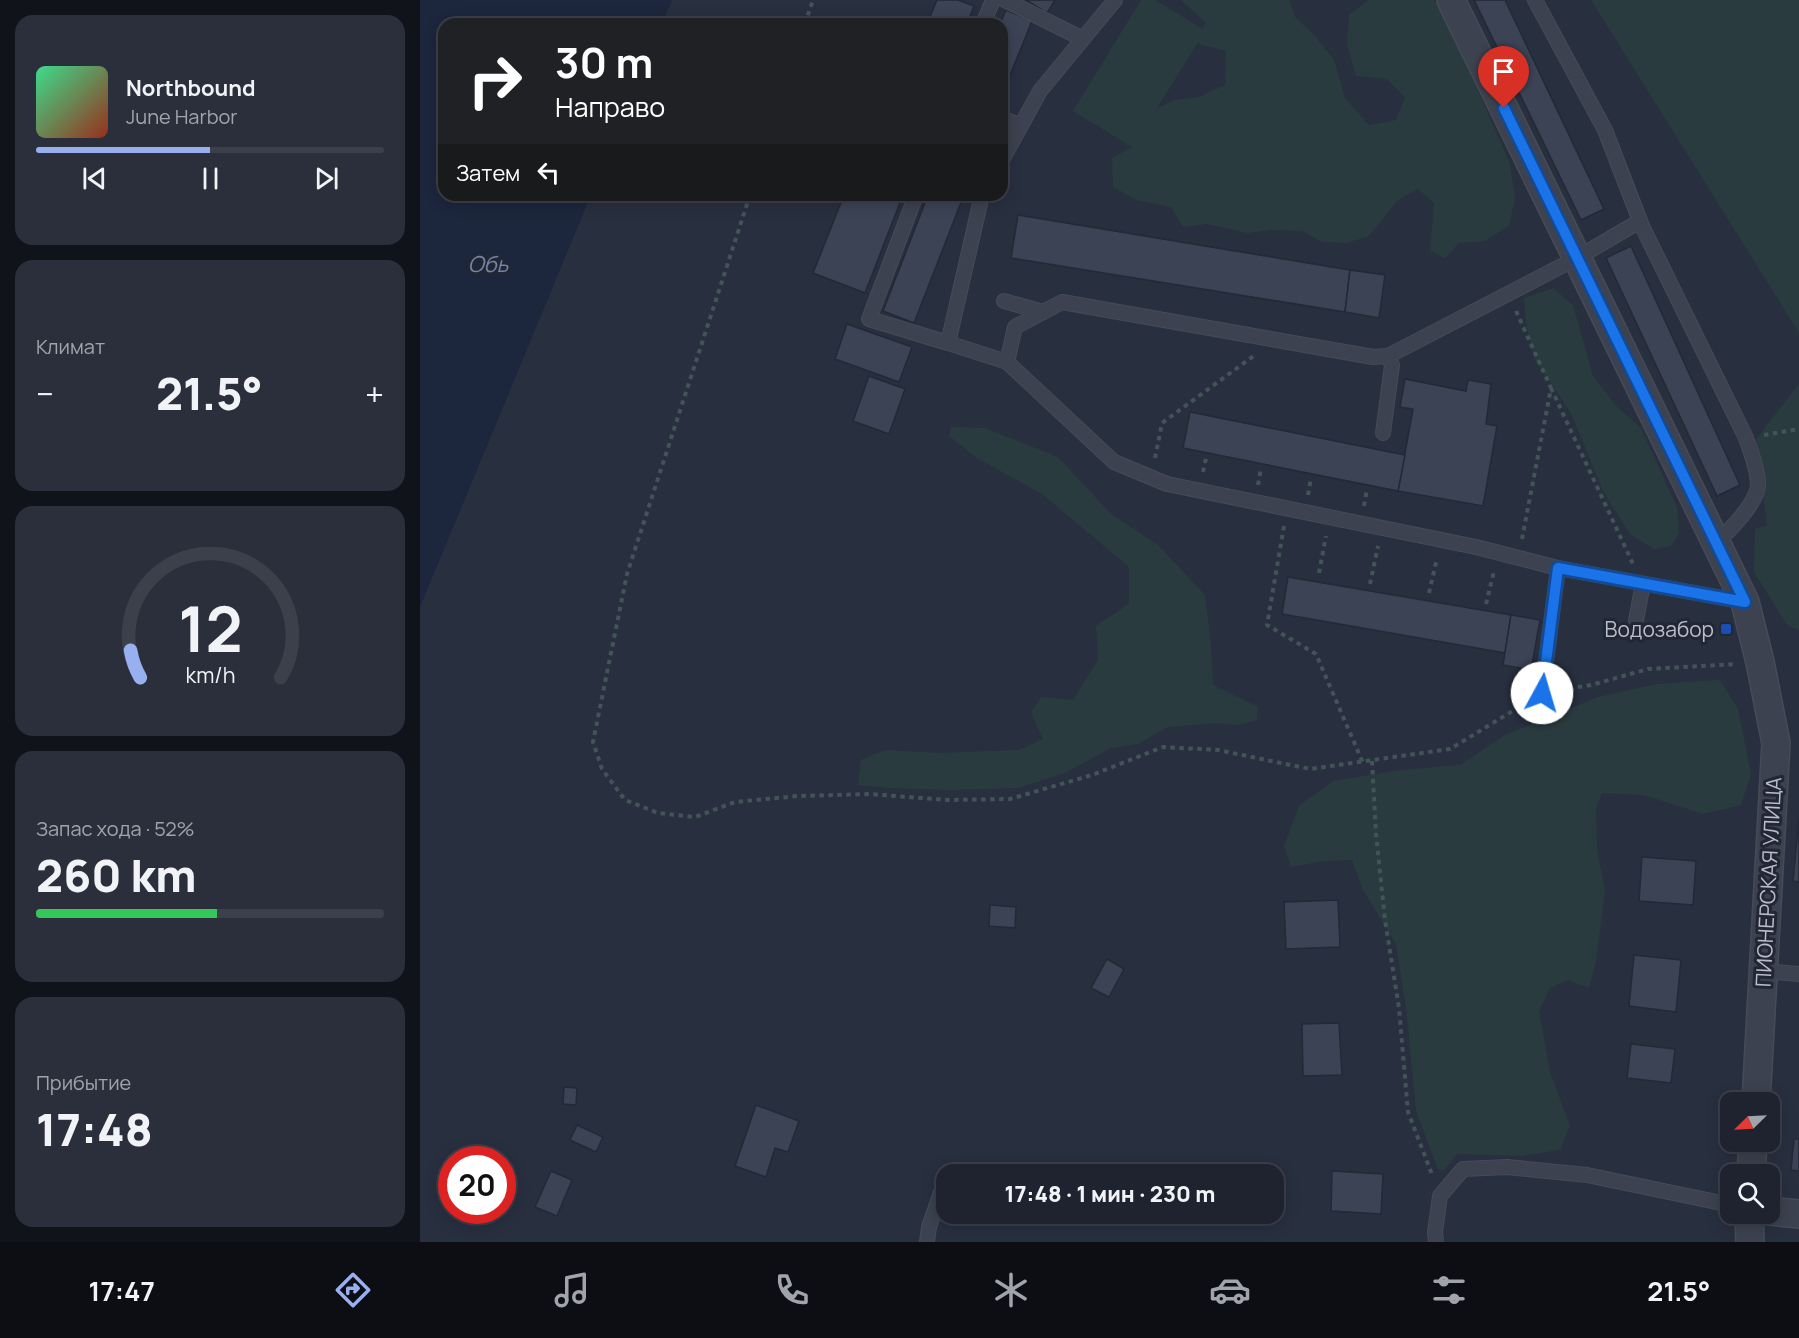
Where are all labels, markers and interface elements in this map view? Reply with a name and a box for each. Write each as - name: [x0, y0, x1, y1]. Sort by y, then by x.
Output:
- text: 30 m: [555, 33, 653, 91]
- icon: right: [456, 42, 534, 120]
- pin: [1478, 46, 1529, 108]
- icon: arrive: [1487, 55, 1520, 88]
- text: Northbound: [126, 73, 256, 103]
- text: Направо: [555, 88, 665, 125]
- text: June Harbor: [126, 103, 238, 130]
- icon: left: [532, 156, 565, 189]
- text: Затем: [456, 158, 520, 188]
- icon: previous: [78, 162, 111, 195]
- icon: pause: [194, 162, 227, 195]
- icon: next: [310, 162, 343, 195]
- water label: Обь: [468, 249, 509, 279]
- text: Климат: [36, 333, 105, 360]
- text: 21.5°: [156, 362, 263, 424]
- text: −: [36, 371, 54, 416]
- text: +: [365, 371, 384, 416]
- text: 12: [178, 585, 242, 671]
- place label: Водозабор: [1605, 615, 1714, 643]
- marker: Водозабор: [1719, 622, 1733, 636]
- text: km/h: [185, 660, 235, 689]
- position arrow: [1510, 661, 1574, 725]
- street label: ПИОНЕРСКАЯ УЛИЦА: [1749, 776, 1787, 988]
- text: Запас хода · 52%: [36, 815, 195, 842]
- text: 260 km: [36, 844, 197, 906]
- text: Прибытие: [36, 1069, 131, 1096]
- north arrow: [1720, 1092, 1780, 1152]
- map controls: [1720, 1092, 1780, 1224]
- text: 17:48: [36, 1098, 153, 1160]
- speed limit sign: 20: [438, 1146, 516, 1224]
- button: search: [1720, 1164, 1780, 1224]
- text: 17:48 · 1 мин · 230 m: [1005, 1179, 1215, 1209]
- icon: directions: [332, 1269, 374, 1311]
- icon: music: [551, 1269, 593, 1311]
- icon: phone: [771, 1269, 813, 1311]
- icon: climate: [990, 1269, 1032, 1311]
- icon: car: [1209, 1269, 1251, 1311]
- icon: filters: [1428, 1269, 1470, 1311]
- text: 17:47: [89, 1272, 155, 1309]
- text: 21.5°: [1647, 1272, 1710, 1309]

